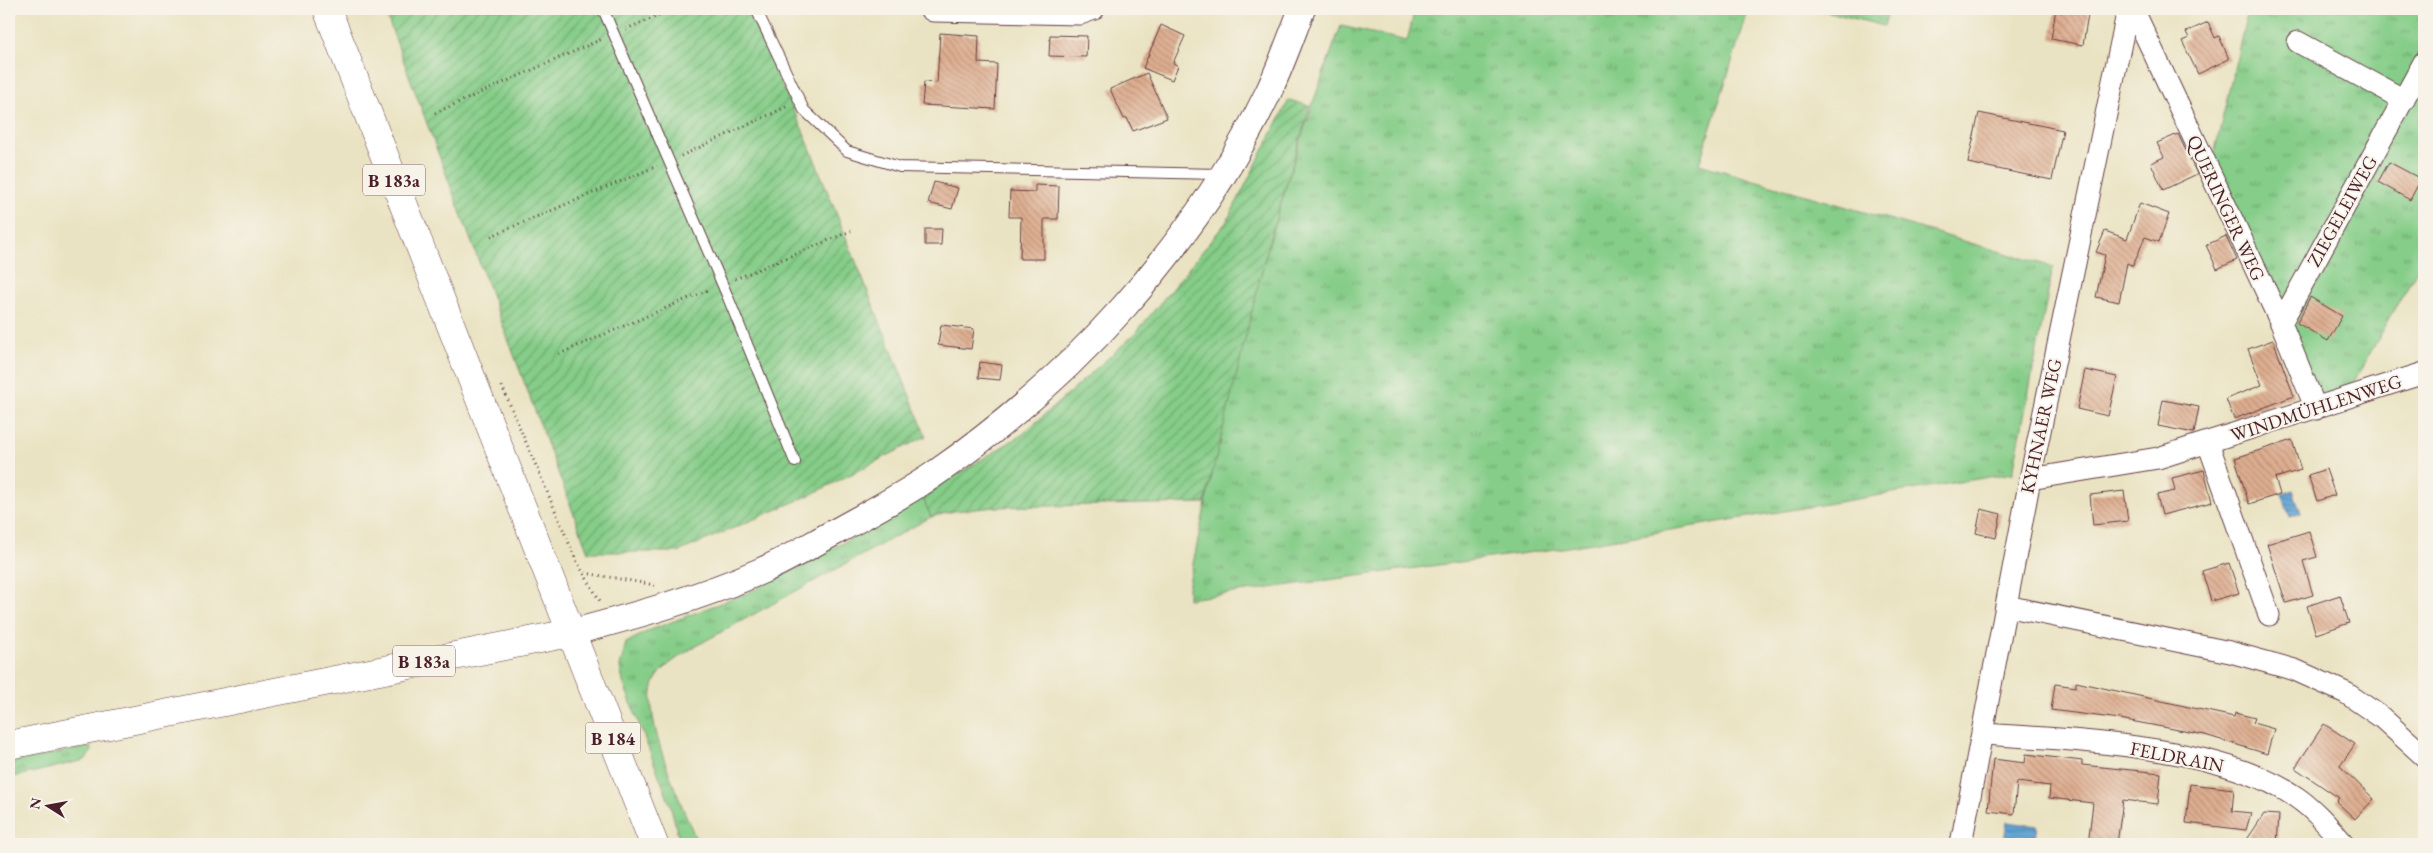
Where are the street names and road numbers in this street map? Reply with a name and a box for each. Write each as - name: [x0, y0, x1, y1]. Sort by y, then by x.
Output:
- street label: QUERINGER WEG: [2181, 131, 2271, 285]
- street label: ZIEGELEIWEG: [2301, 151, 2383, 271]
- road number: B 183a: [363, 164, 425, 196]
- street label: KYHNAER WEG: [2014, 356, 2068, 496]
- street label: WINDMÜHLENWEG: [2227, 368, 2405, 447]
- road number: B 183a: [393, 646, 455, 676]
- road number: B 184: [586, 722, 640, 754]
- street label: FELDRAIN: [2128, 736, 2226, 778]

